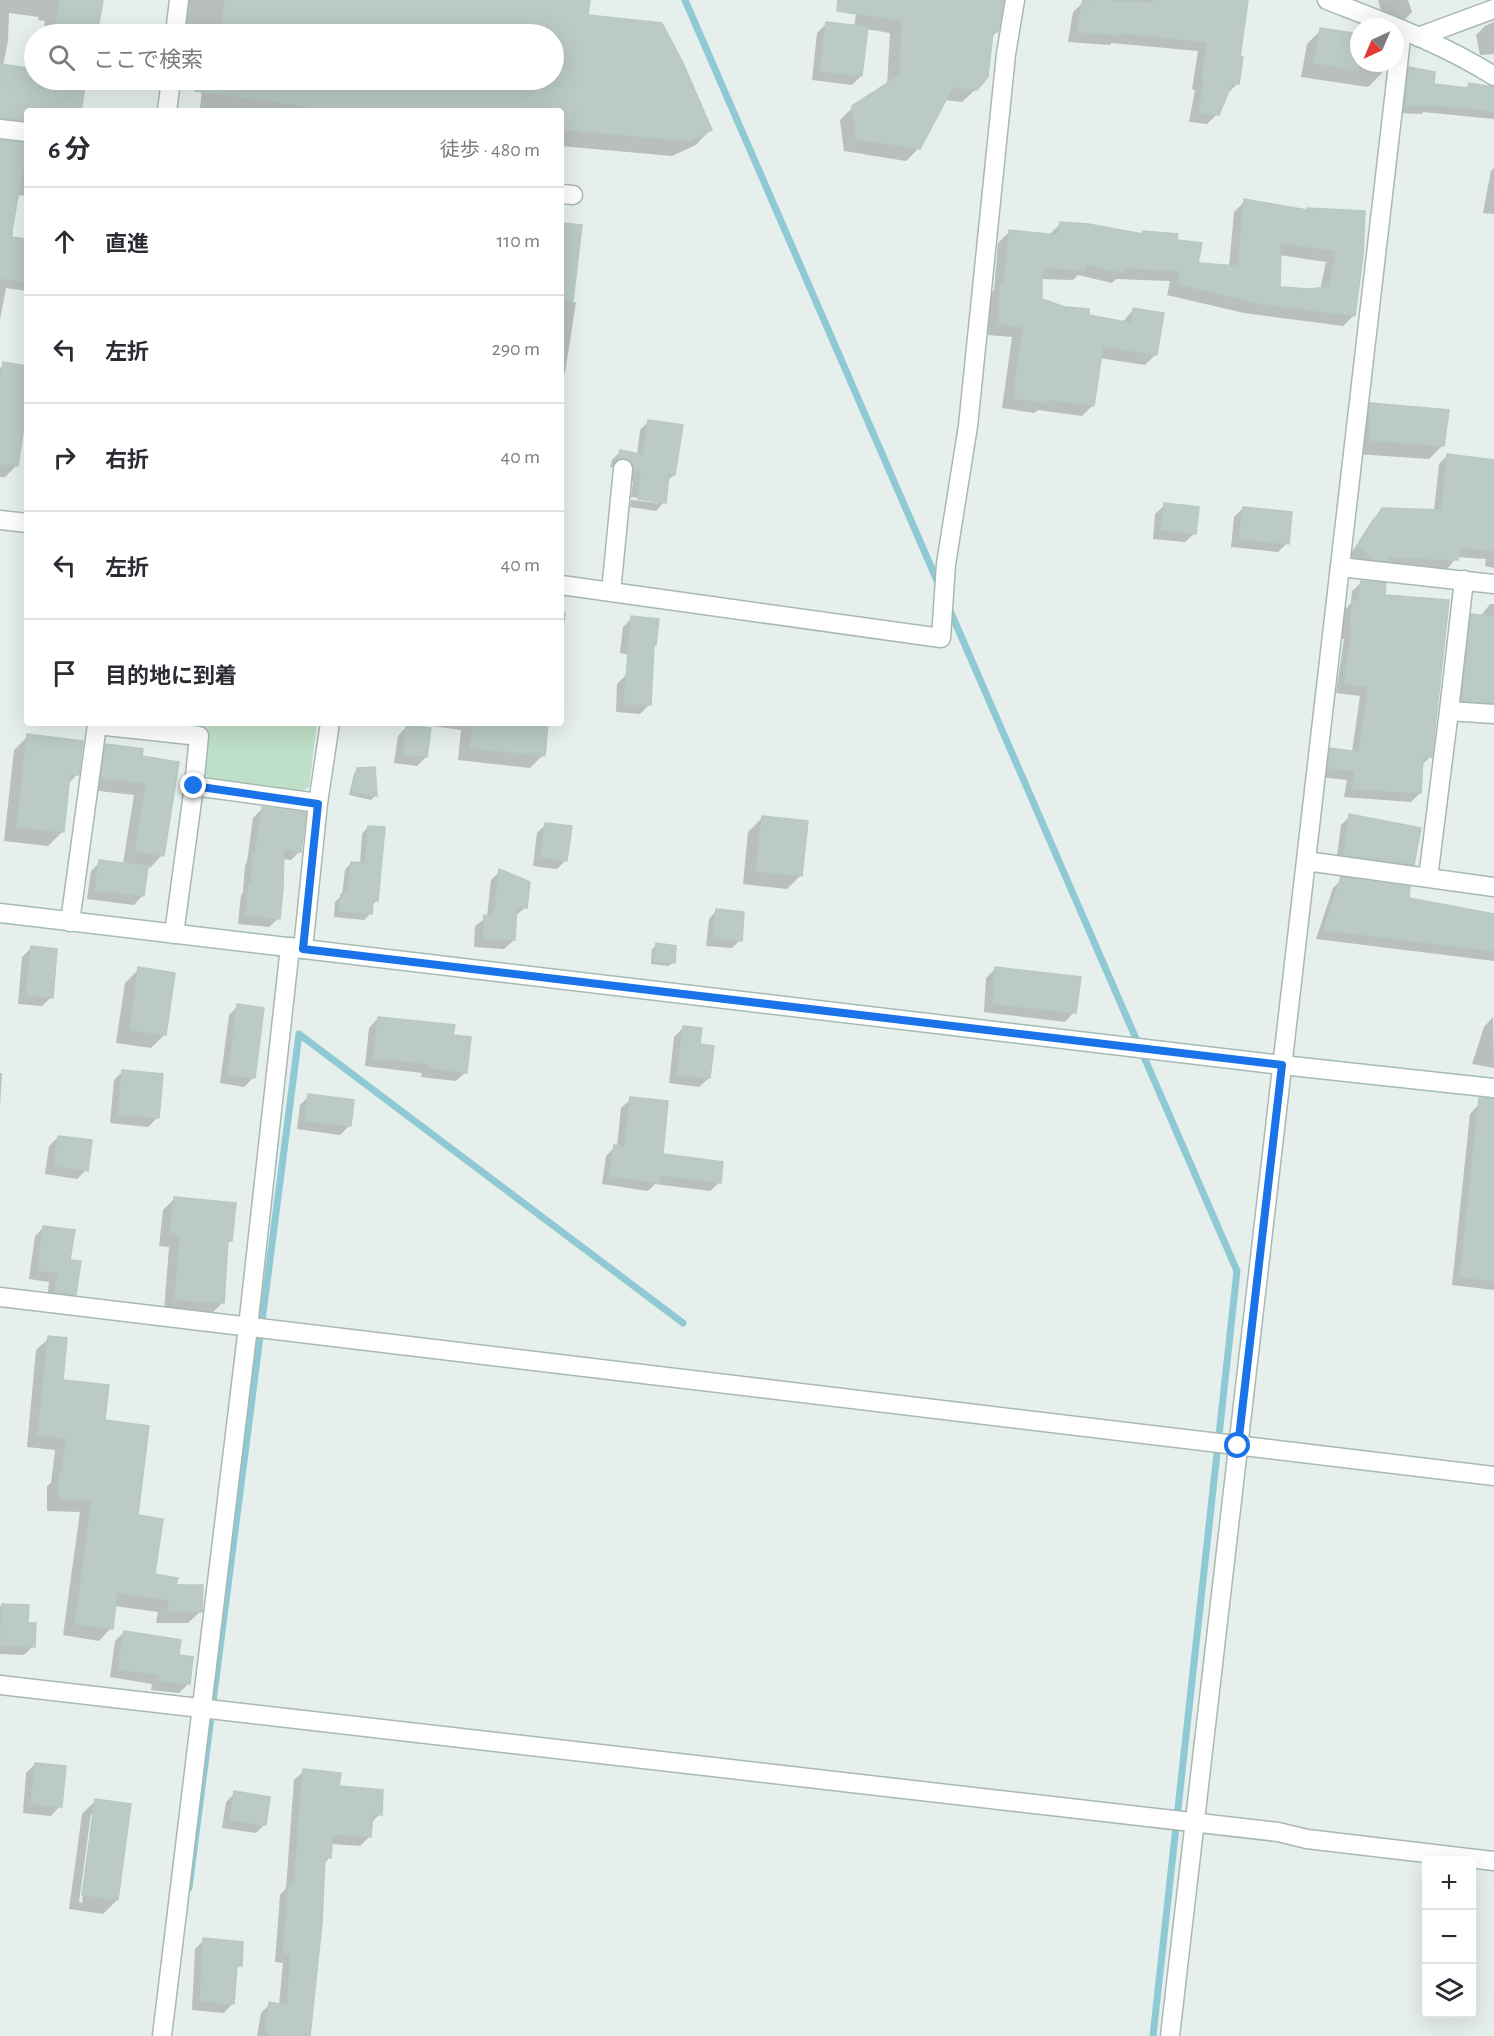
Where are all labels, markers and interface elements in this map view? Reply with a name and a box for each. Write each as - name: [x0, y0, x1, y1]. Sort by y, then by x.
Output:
- north arrow: [1350, 18, 1404, 72]
- search box: [24, 24, 564, 90]
- icon: search: [45, 41, 78, 74]
- text: ここで検索: [93, 49, 203, 71]
- text: 6 分: [48, 137, 90, 163]
- text: 徒歩 · 480 m: [440, 140, 540, 160]
- icon: ahead: [48, 225, 81, 258]
- text: 110 m: [496, 231, 540, 251]
- text: 直進: [105, 233, 149, 255]
- icon: left: [48, 333, 81, 366]
- text: 290 m: [492, 339, 540, 359]
- text: 左折: [105, 341, 149, 363]
- icon: right: [48, 441, 81, 474]
- text: 40 m: [501, 447, 540, 467]
- text: 右折: [105, 449, 149, 471]
- icon: left: [48, 549, 81, 582]
- text: 40 m: [501, 555, 540, 575]
- text: 左折: [105, 557, 149, 579]
- icon: arrive: [48, 657, 81, 690]
- text: 目的地に到着: [105, 665, 237, 687]
- route end: [180, 772, 206, 798]
- route start: [1224, 1432, 1250, 1458]
- map controls: [1422, 1856, 1476, 2018]
- button: +: [1422, 1856, 1476, 1910]
- button: −: [1422, 1910, 1476, 1964]
- button: layers: [1422, 1964, 1476, 2018]

